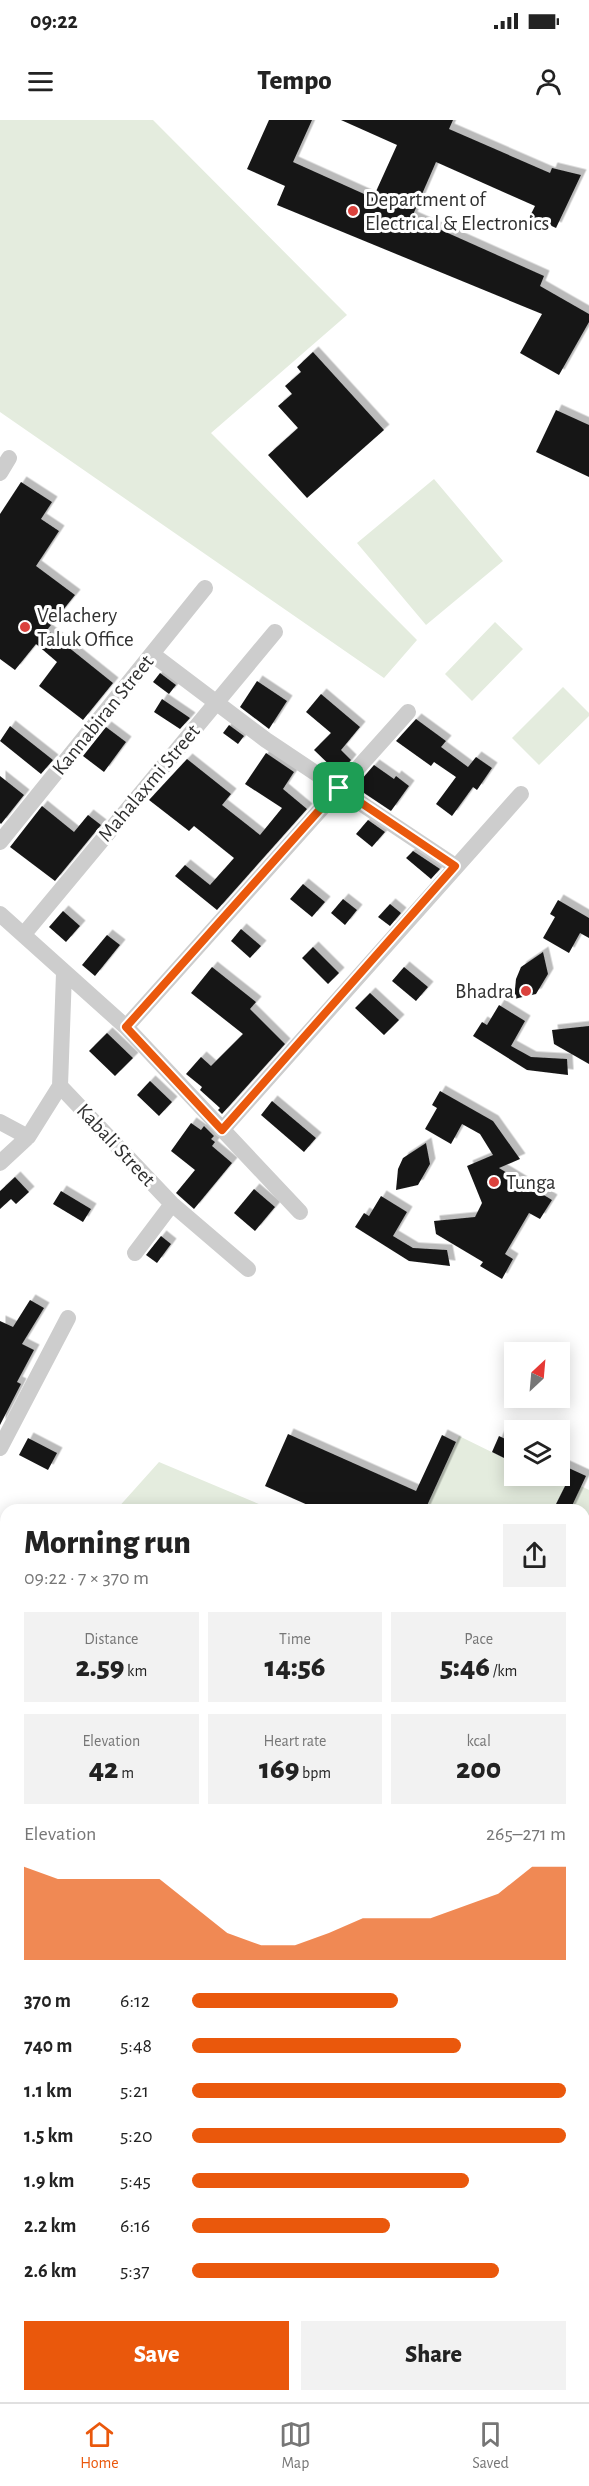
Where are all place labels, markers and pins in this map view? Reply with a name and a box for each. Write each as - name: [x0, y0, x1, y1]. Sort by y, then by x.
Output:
- place label: Department of Electrical & Electronics: [365, 189, 549, 234]
- marker: Department of Electrical & Electronics: [346, 204, 360, 218]
- place label: Velachery Taluk Office: [37, 605, 134, 650]
- marker: Velachery Taluk Office: [18, 620, 32, 634]
- pin: [313, 762, 364, 813]
- place label: Bhadra: [455, 981, 514, 1002]
- marker: Bhadra: [519, 984, 533, 998]
- place label: Tunga: [506, 1172, 556, 1193]
- marker: Tunga: [487, 1175, 501, 1189]

